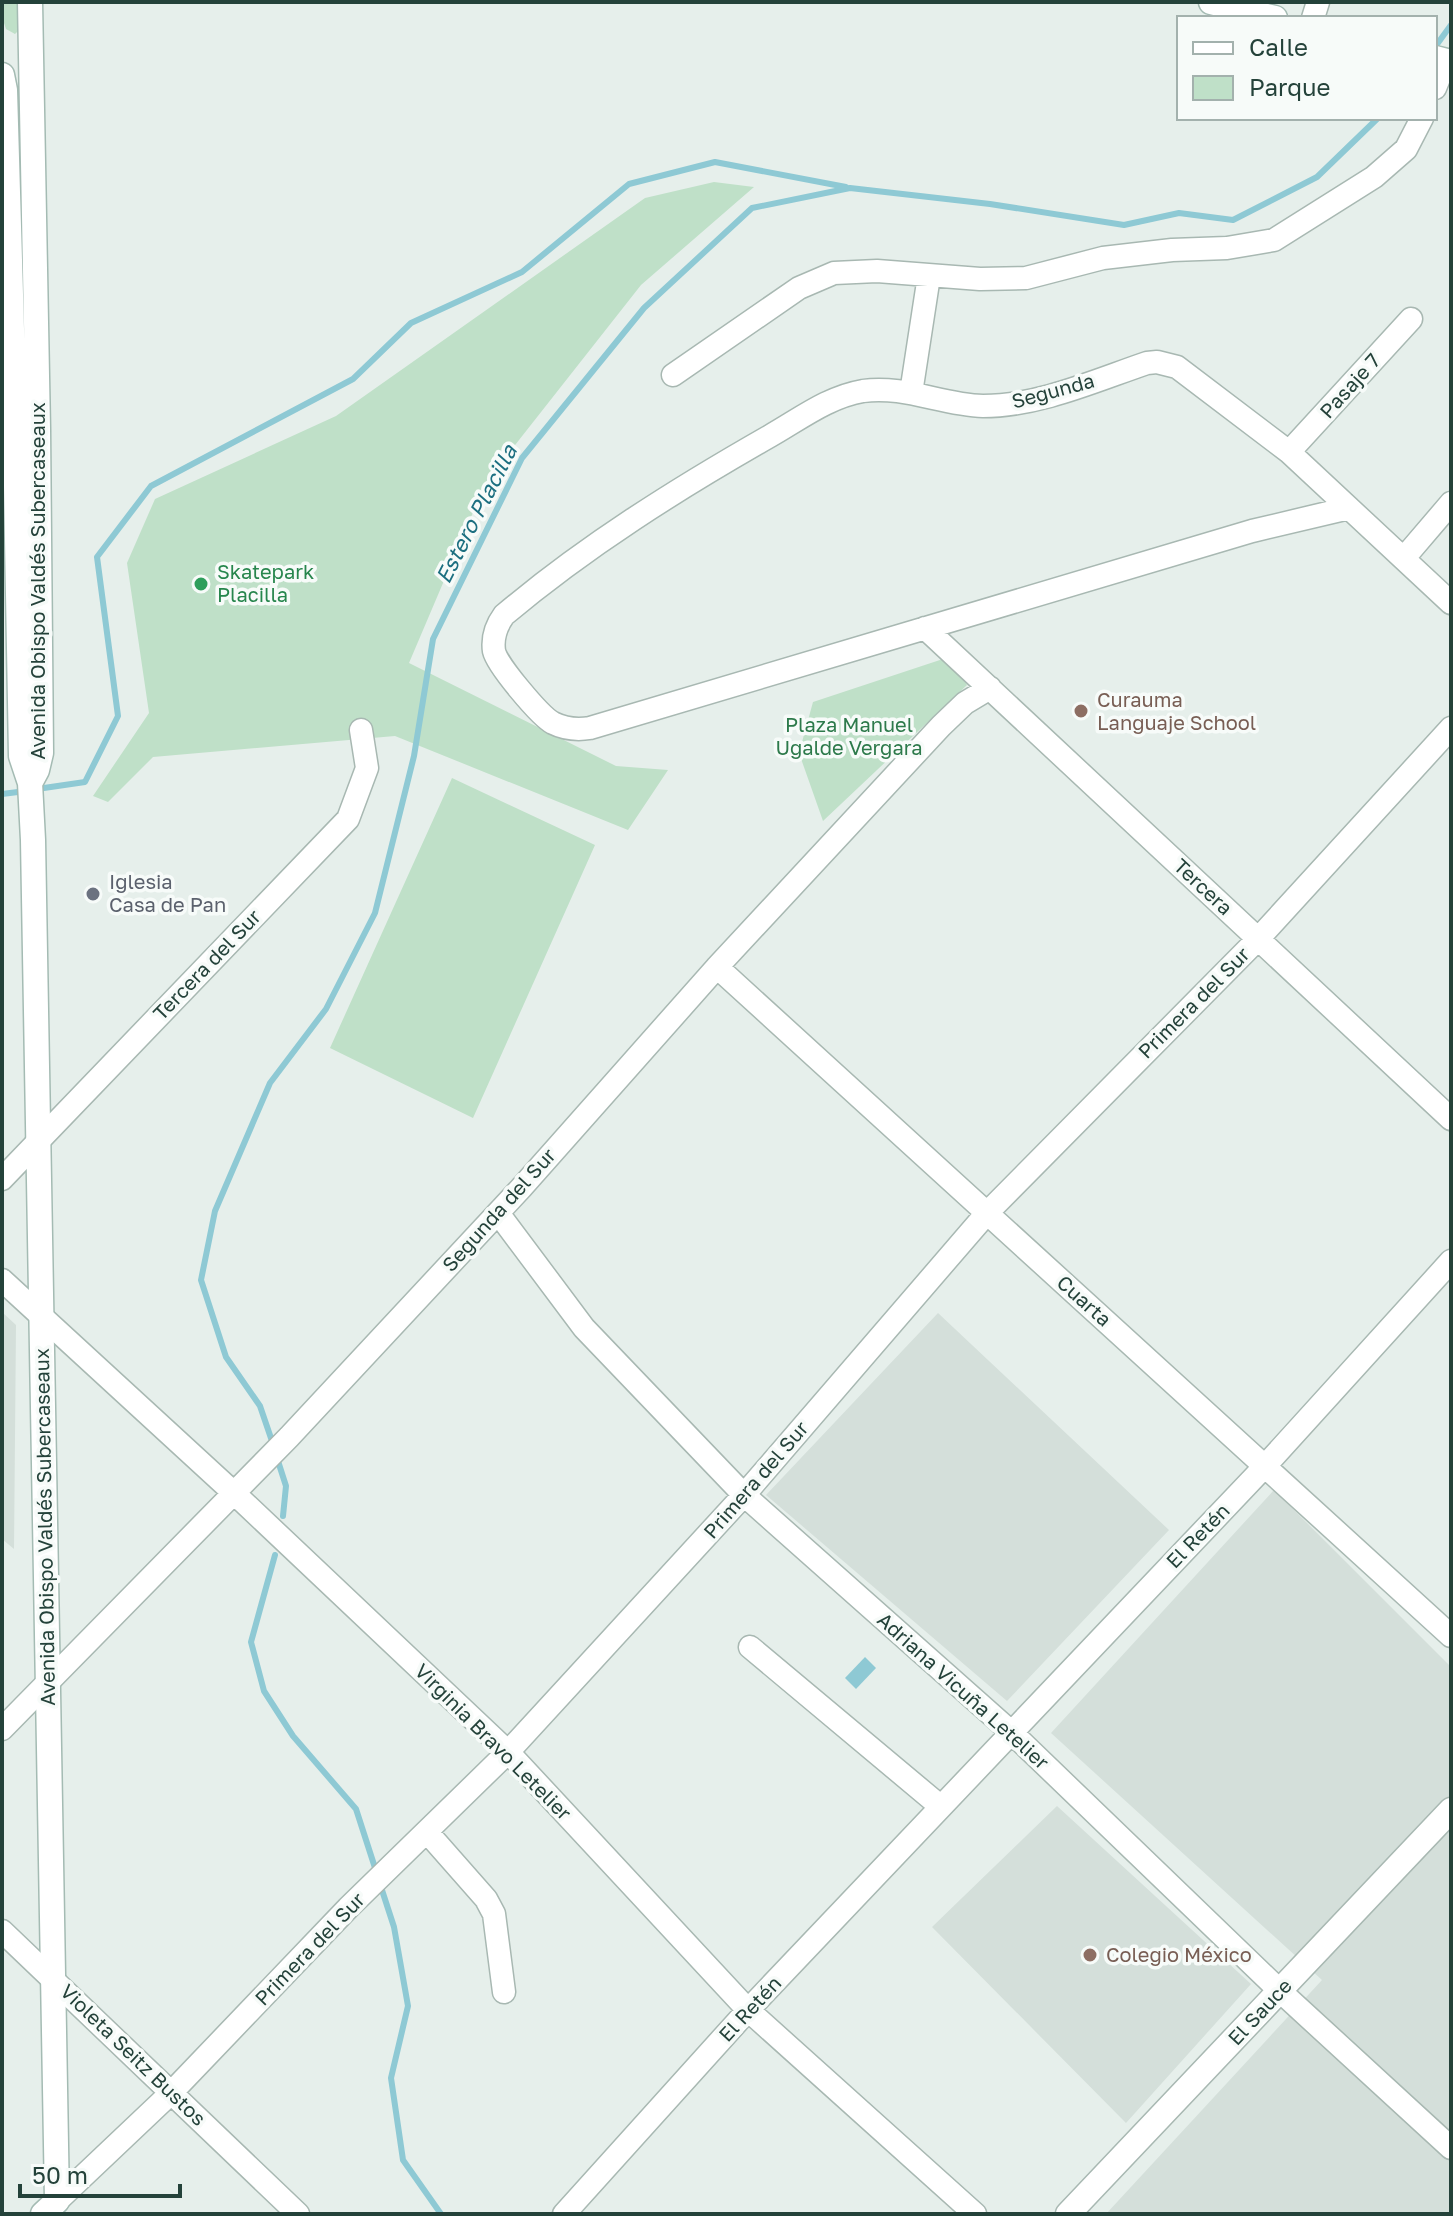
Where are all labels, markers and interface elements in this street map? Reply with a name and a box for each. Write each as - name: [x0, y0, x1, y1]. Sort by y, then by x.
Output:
- legend: [1177, 16, 1437, 120]
- text: Calle: [1249, 32, 1308, 61]
- text: Parque: [1249, 72, 1330, 101]
- street label: Pasaje 7: [1314, 348, 1384, 423]
- street label: Segunda: [1009, 367, 1097, 413]
- street label: Avenida Obispo Valdés Subercaseaux: [25, 402, 49, 760]
- water label: Estero Placilla: [429, 439, 523, 588]
- place label: Skatepark Placilla: [217, 559, 314, 606]
- marker: Skatepark Placilla: [192, 575, 210, 593]
- place label: Curauma Languaje School: [1097, 687, 1256, 734]
- marker: Curauma Languaje School: [1072, 702, 1090, 720]
- park label: Plaza Manuel Ugalde Vergara: [775, 712, 923, 759]
- street label: Tercera: [1169, 853, 1238, 919]
- place label: Iglesia Casa de Pan: [109, 869, 226, 916]
- marker: Iglesia Casa de Pan: [84, 885, 102, 903]
- street label: Tercera del Sur: [148, 904, 265, 1025]
- street label: Primera del Sur: [1133, 942, 1254, 1063]
- street label: Segunda del Sur: [437, 1143, 560, 1276]
- street label: Cuarta: [1053, 1270, 1117, 1331]
- street label: Avenida Obispo Valdés Subercaseaux: [29, 1348, 59, 1706]
- street label: Primera del Sur: [698, 1416, 813, 1543]
- street label: El Retén: [1161, 1498, 1234, 1573]
- street label: Adriana Vicuña Letelier: [873, 1607, 1055, 1774]
- street label: Virginia Bravo Letelier: [411, 1658, 577, 1825]
- street label: Primera del Sur: [249, 1887, 369, 2010]
- place label: Colegio México: [1106, 1942, 1252, 1966]
- marker: Colegio México: [1081, 1946, 1099, 1964]
- street label: El Retén: [713, 1971, 785, 2046]
- street label: El Sauce: [1222, 1973, 1296, 2050]
- street label: Violeta Seitz Bustos: [56, 1979, 211, 2130]
- scale bar: [20, 2148, 180, 2198]
- text: 50 m: [32, 2160, 88, 2189]

